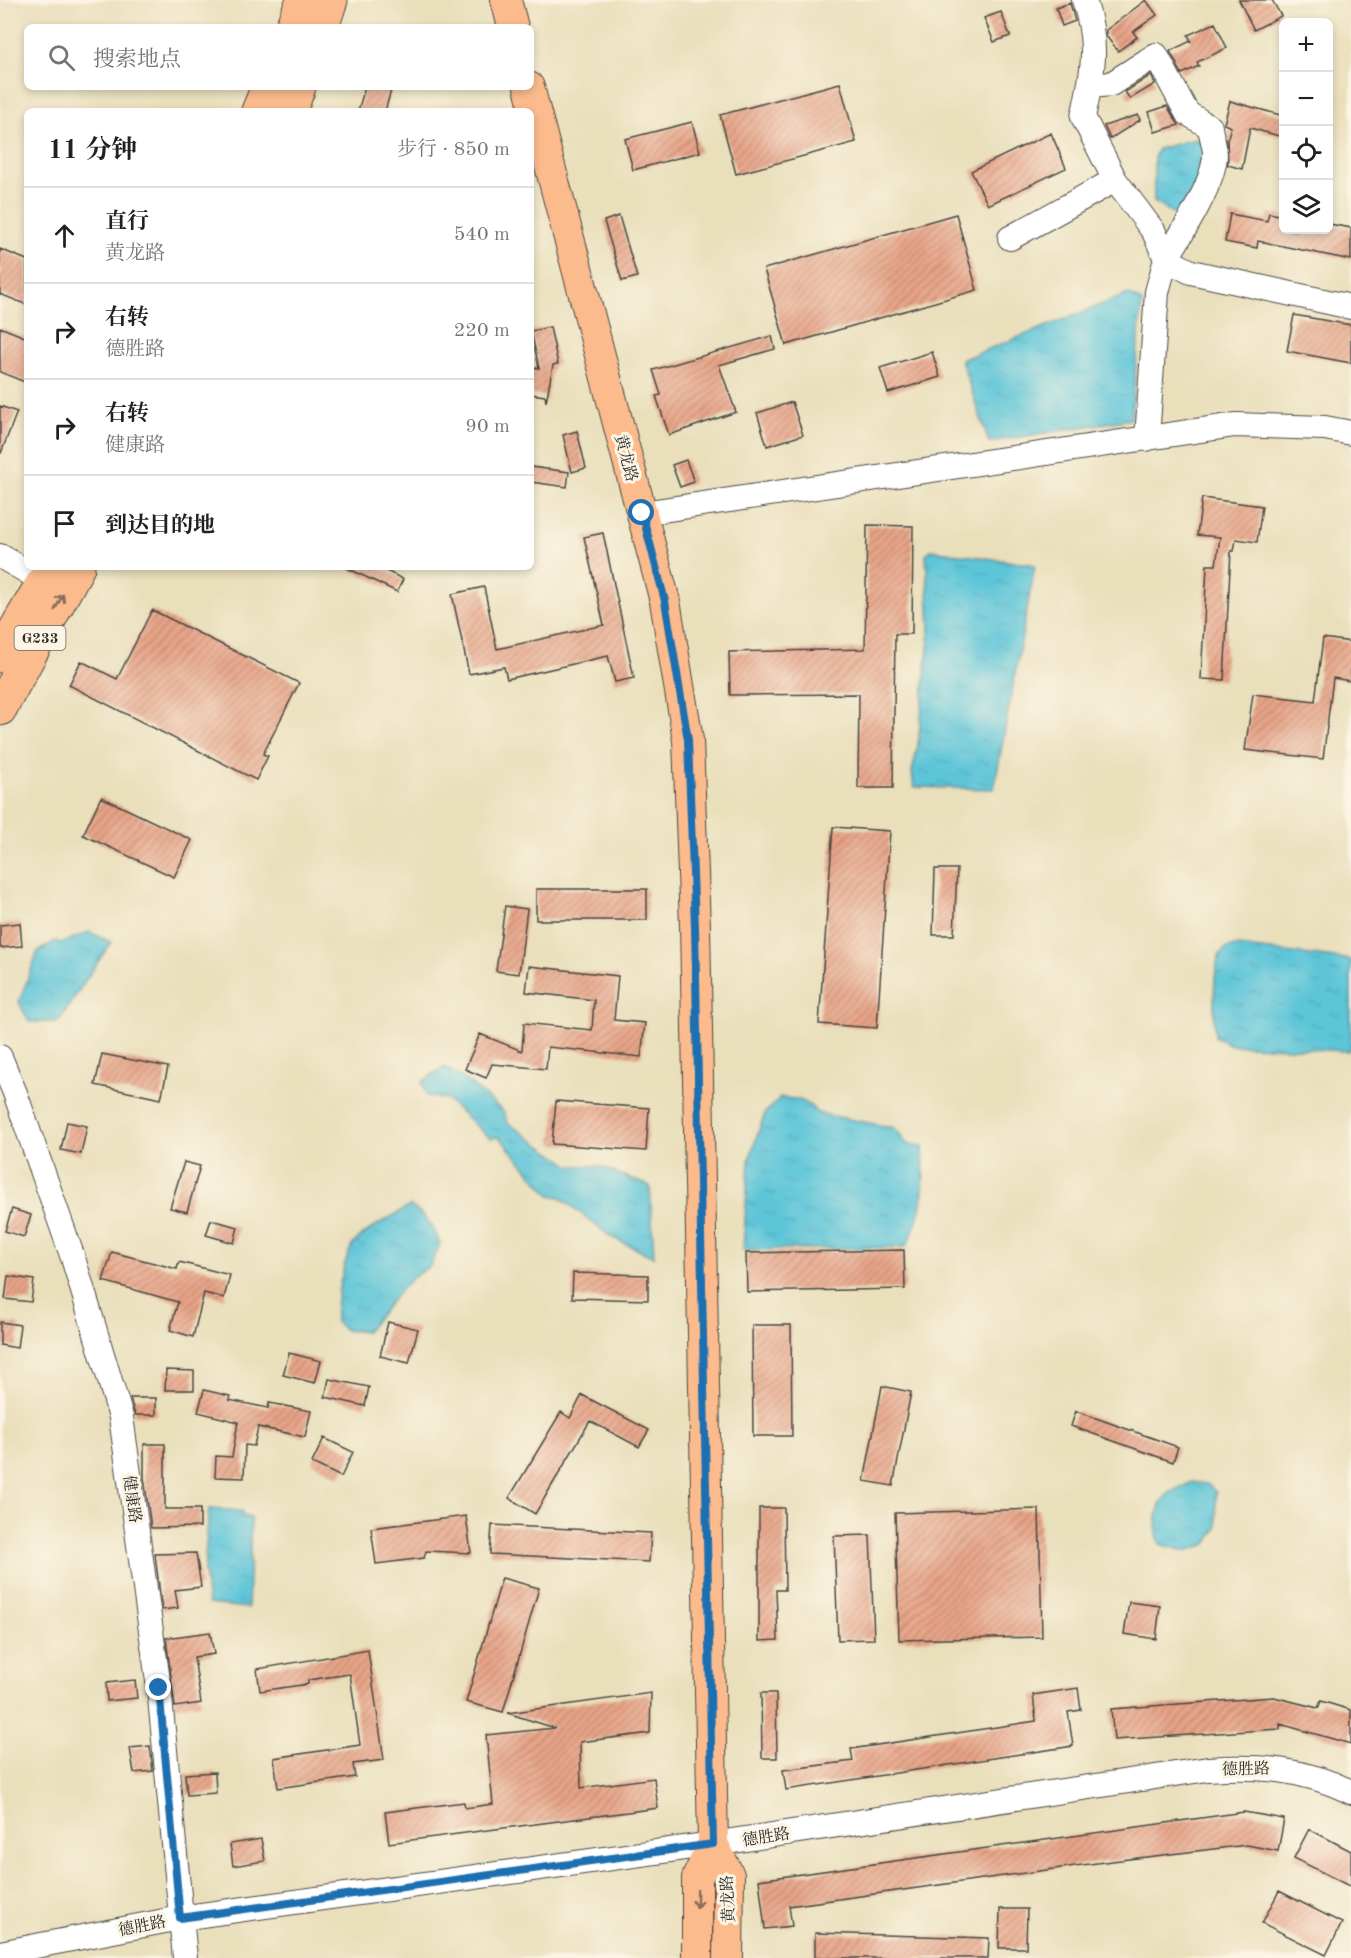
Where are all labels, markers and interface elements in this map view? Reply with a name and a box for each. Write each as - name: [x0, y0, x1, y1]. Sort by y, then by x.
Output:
- map controls: [1279, 18, 1333, 234]
- button: +: [1279, 18, 1333, 72]
- search box: [24, 24, 534, 90]
- icon: search: [45, 41, 78, 74]
- text: 搜索地点: [93, 49, 181, 71]
- button: −: [1279, 72, 1333, 126]
- button: locate: [1279, 126, 1333, 180]
- text: 11 分钟: [48, 138, 137, 164]
- text: 步行 · 850 m: [397, 140, 510, 160]
- button: layers: [1279, 180, 1333, 234]
- text: 直行: [105, 211, 149, 233]
- icon: ahead: [48, 219, 81, 252]
- text: 540 m: [454, 225, 510, 245]
- text: 黄龙路: [105, 244, 165, 264]
- text: 右转: [105, 307, 149, 329]
- icon: right: [48, 315, 81, 348]
- text: 220 m: [454, 321, 510, 341]
- text: 德胜路: [105, 340, 165, 360]
- text: 右转: [105, 403, 149, 425]
- icon: right: [48, 411, 81, 444]
- text: 90 m: [465, 417, 510, 437]
- street label: 黄龙路: [611, 433, 641, 484]
- text: 健康路: [105, 436, 165, 456]
- route start: [628, 499, 654, 525]
- icon: arrive: [48, 507, 81, 540]
- text: 到达目的地: [105, 515, 215, 537]
- one-way arrow: [54, 594, 65, 612]
- road number: G233: [15, 626, 66, 650]
- street label: 健康路: [120, 1474, 144, 1524]
- route end: [145, 1674, 171, 1700]
- street label: 德胜路: [1222, 1760, 1270, 1778]
- street label: 德胜路: [741, 1824, 791, 1850]
- street label: 黄龙路: [718, 1875, 738, 1923]
- one-way arrow: [691, 1888, 703, 1908]
- street label: 德胜路: [117, 1913, 167, 1939]

